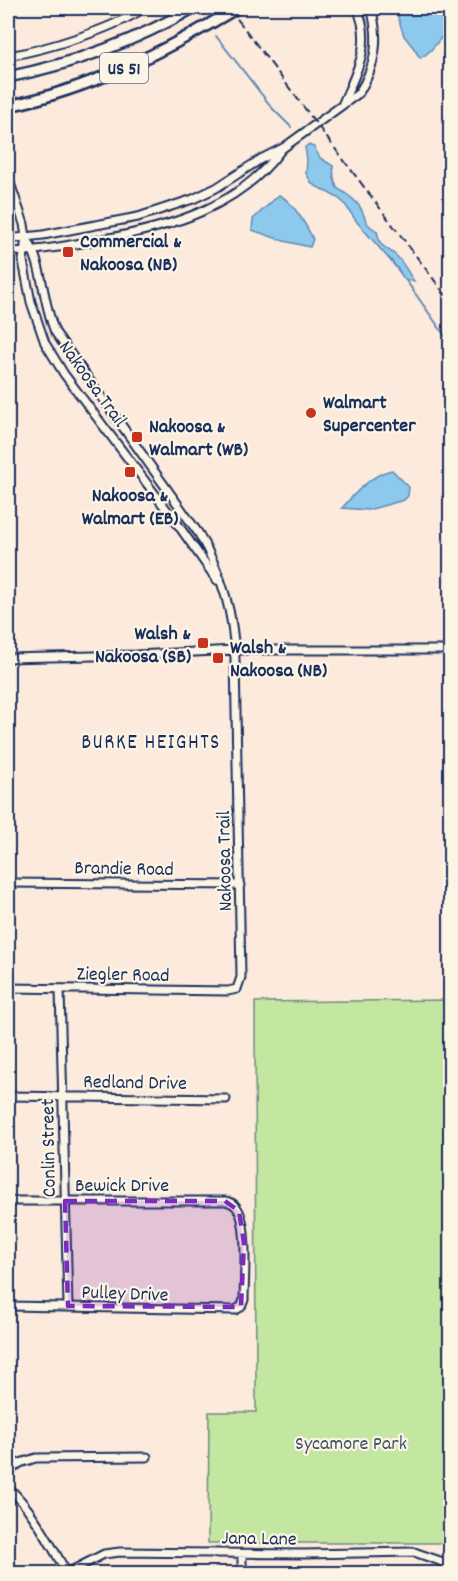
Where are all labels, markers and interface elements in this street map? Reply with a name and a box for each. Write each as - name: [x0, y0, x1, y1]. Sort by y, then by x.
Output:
- road number: US 51: [100, 53, 148, 83]
- place label: Commercial & Nakoosa (NB): [80, 229, 182, 280]
- marker: Commercial & Nakoosa (NB): [61, 245, 75, 259]
- street label: Nakoosa Trail: [51, 336, 133, 434]
- place label: Walmart Supercenter: [323, 390, 416, 441]
- marker: Walmart Supercenter: [304, 406, 318, 420]
- place label: Nakoosa & Walmart (WB): [149, 414, 248, 465]
- marker: Nakoosa & Walmart (WB): [130, 430, 144, 444]
- marker: Nakoosa & Walmart (EB): [123, 465, 137, 479]
- place label: Nakoosa & Walmart (EB): [82, 483, 178, 534]
- place label: Walsh & Nakoosa (SB): [95, 621, 191, 672]
- place label: Walsh & Nakoosa (NB): [230, 635, 327, 686]
- marker: Walsh & Nakoosa (SB): [196, 636, 210, 650]
- marker: Walsh & Nakoosa (NB): [211, 651, 225, 665]
- district label: BURKE HEIGHTS: [81, 729, 221, 759]
- street label: Nakoosa Trail: [211, 810, 241, 912]
- street label: Brandie Road: [74, 855, 174, 885]
- street label: Ziegler Road: [76, 961, 170, 991]
- street label: Redland Drive: [83, 1069, 187, 1099]
- street label: Conlin Street: [35, 1098, 65, 1198]
- street label: Bewick Drive: [75, 1173, 169, 1201]
- street label: Pulley Drive: [81, 1279, 169, 1311]
- park label: Sycamore Park: [295, 1431, 407, 1459]
- street label: Jana Lane: [221, 1525, 297, 1555]

